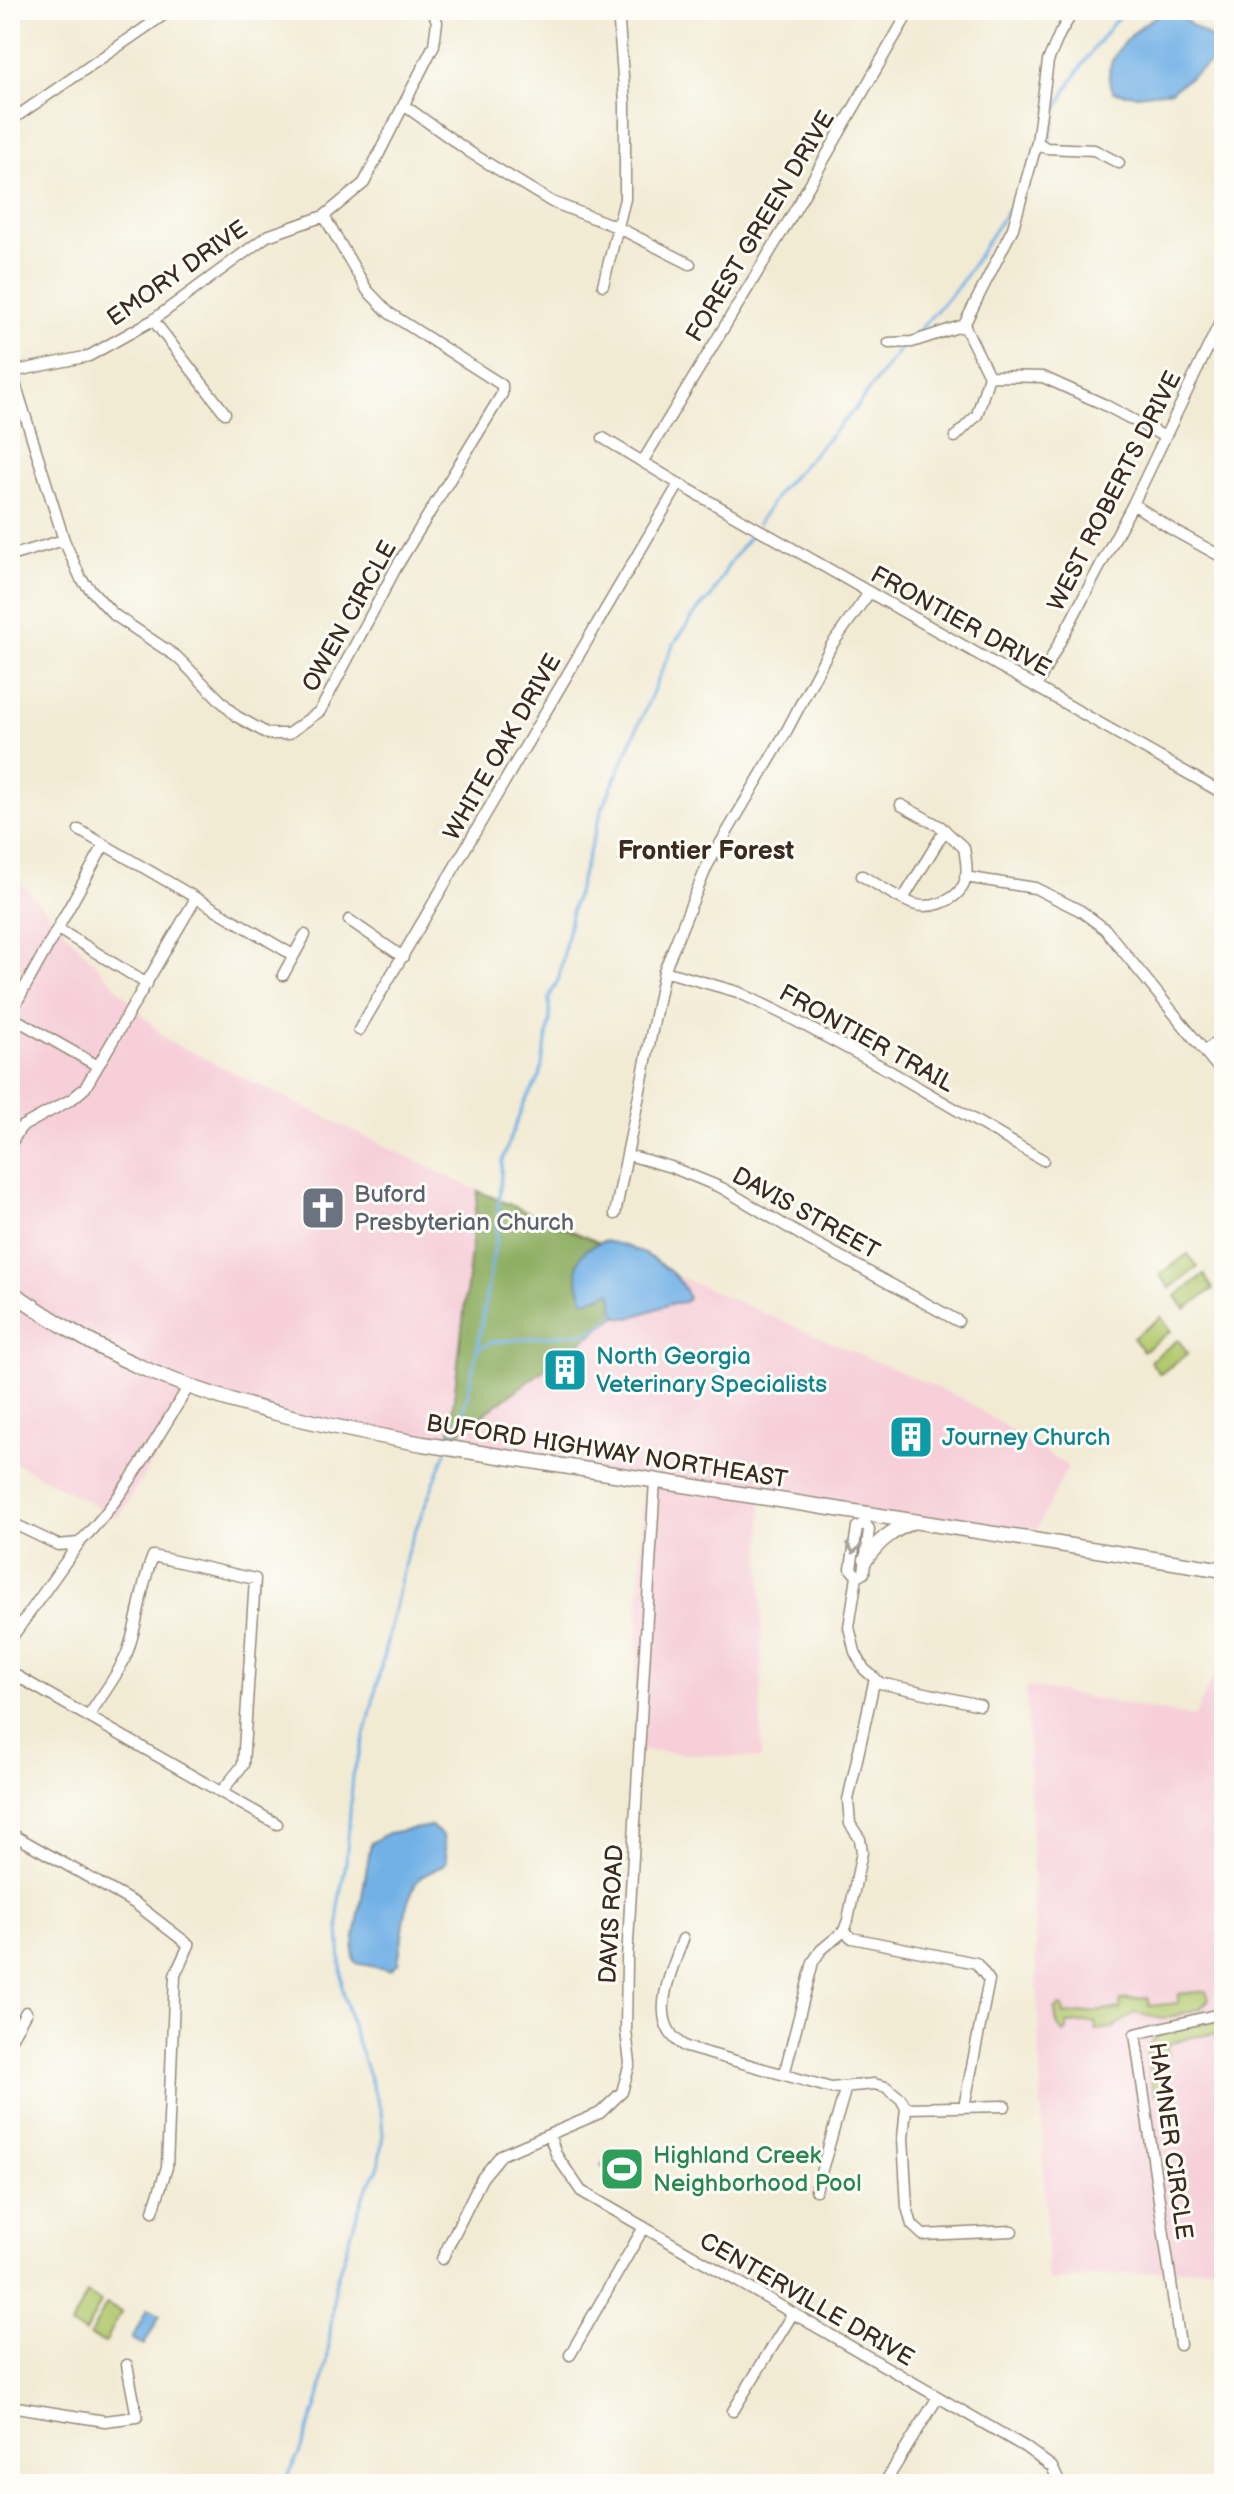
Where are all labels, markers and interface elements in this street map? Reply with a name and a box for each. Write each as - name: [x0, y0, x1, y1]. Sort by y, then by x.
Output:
- street label: FOREST GREEN DRIVE: [680, 105, 841, 347]
- street label: EMORY DRIVE: [101, 214, 253, 333]
- street label: WEST ROBERTS DRIVE: [1041, 366, 1188, 616]
- street label: OWEN CIRCLE: [296, 536, 403, 697]
- street label: FRONTIER DRIVE: [866, 560, 1056, 683]
- street label: WHITE OAK DRIVE: [437, 649, 568, 846]
- district label: Frontier Forest: [618, 836, 795, 867]
- street label: FRONTIER TRAIL: [774, 978, 959, 1099]
- street label: DAVIS STREET: [727, 1161, 885, 1266]
- place label: Buford Presbyterian Church: [354, 1180, 574, 1237]
- church icon: Buford Presbyterian Church: [299, 1184, 347, 1232]
- place label: North Georgia Veterinary Specialists: [596, 1342, 827, 1399]
- building icon: North Georgia Veterinary Specialists: [541, 1346, 589, 1394]
- street label: BUFORD HIGHWAY NORTHEAST: [424, 1409, 790, 1495]
- building icon: Journey Church: [887, 1413, 935, 1461]
- place label: Journey Church: [942, 1423, 1111, 1452]
- one-way arrow: [846, 1541, 863, 1555]
- street label: DAVIS ROAD: [593, 1844, 630, 1984]
- street label: HAMNER CIRCLE: [1142, 2041, 1199, 2241]
- place label: Highland Creek Neighborhood Pool: [653, 2141, 862, 2198]
- sports icon: Highland Creek Neighborhood Pool: [598, 2145, 646, 2193]
- street label: CENTERVILLE DRIVE: [694, 2226, 919, 2373]

